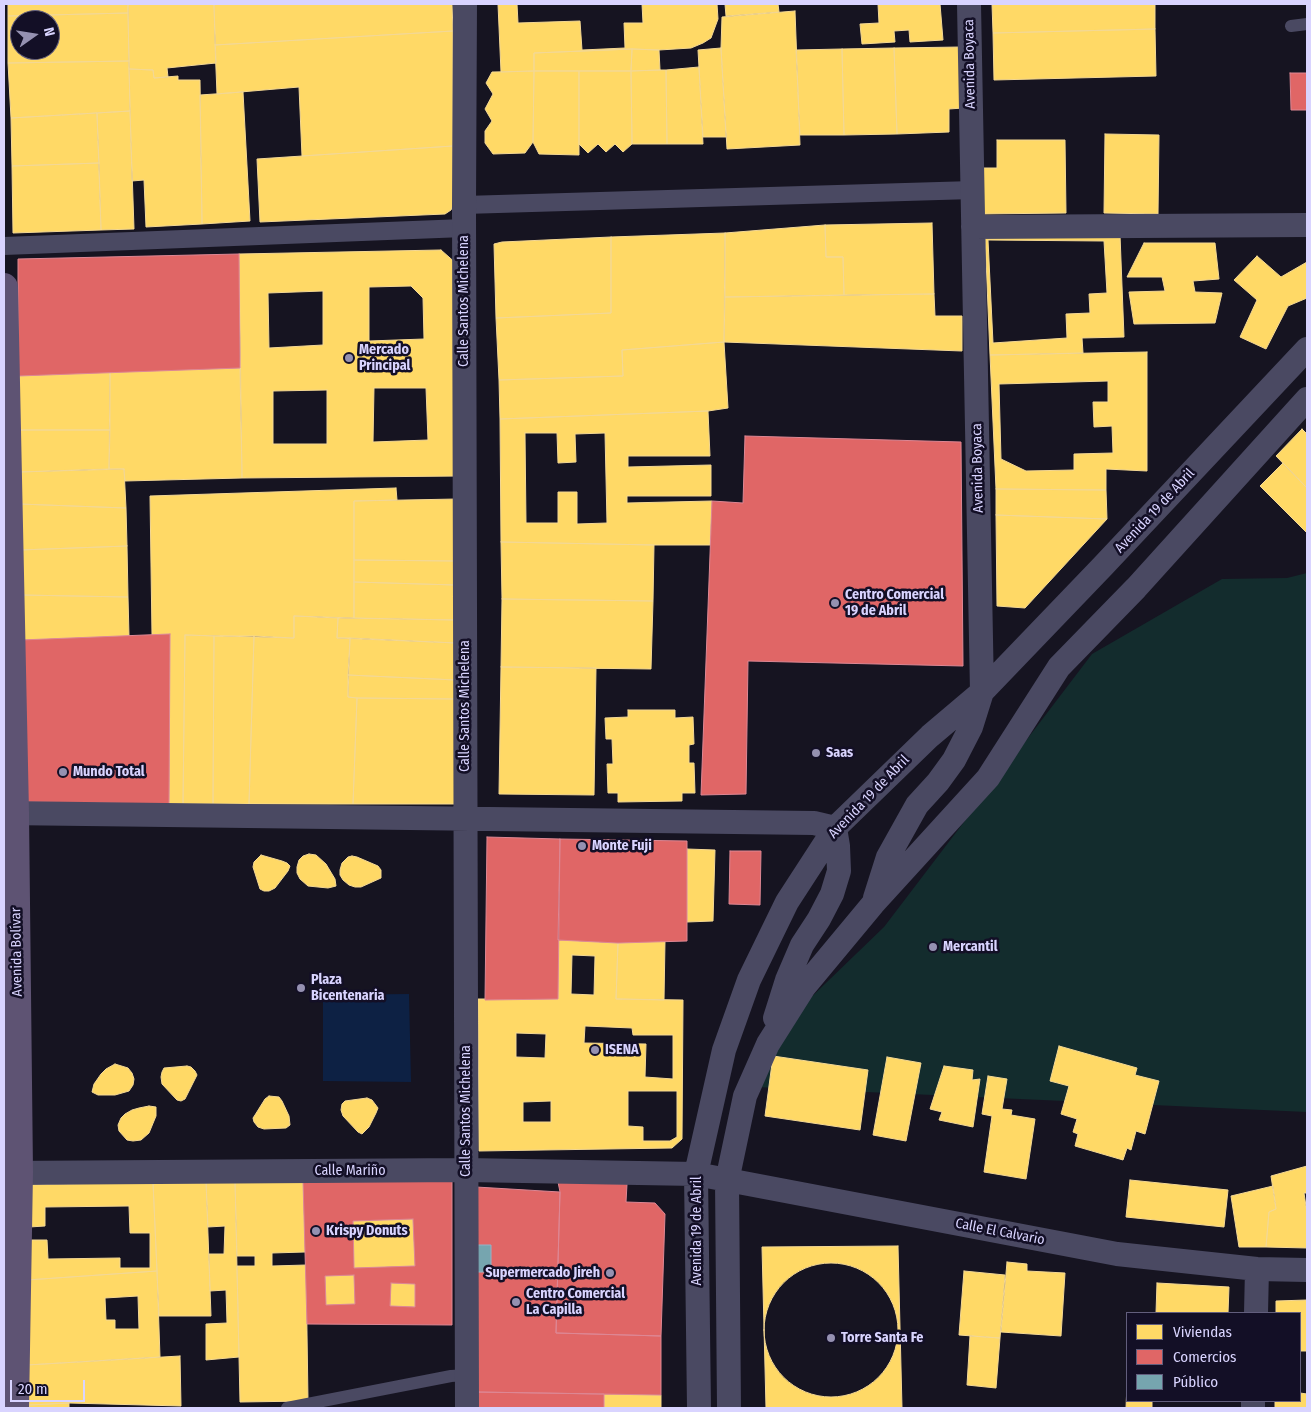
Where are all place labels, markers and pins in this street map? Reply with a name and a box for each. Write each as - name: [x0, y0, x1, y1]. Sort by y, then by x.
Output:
- place label: Mercado Principal: [359, 342, 410, 374]
- marker: Mercado Principal: [343, 352, 355, 364]
- place label: Centro Comercial 19 de Abril: [845, 587, 944, 620]
- marker: Centro Comercial 19 de Abril: [829, 597, 841, 609]
- place label: Saas: [826, 745, 853, 761]
- marker: Saas: [810, 747, 822, 759]
- place label: Mundo Total: [73, 764, 145, 780]
- marker: Mundo Total: [57, 766, 69, 778]
- place label: Monte Fuji: [592, 838, 652, 854]
- marker: Monte Fuji: [576, 840, 588, 852]
- place label: Mercantil: [943, 939, 998, 955]
- marker: Mercantil: [927, 941, 939, 953]
- place label: Plaza Bicentenaria: [311, 972, 384, 1004]
- marker: Plaza Bicentenaria: [295, 982, 307, 994]
- place label: ISENA: [605, 1042, 639, 1058]
- marker: ISENA: [589, 1044, 601, 1056]
- place label: Krispy Donuts: [326, 1223, 408, 1239]
- marker: Krispy Donuts: [310, 1225, 322, 1237]
- place label: Supermercado Jireh: [485, 1265, 600, 1281]
- marker: Supermercado Jireh: [604, 1267, 616, 1279]
- place label: Centro Comercial La Capilla: [526, 1286, 625, 1318]
- marker: Centro Comercial La Capilla: [510, 1296, 522, 1308]
- place label: Torre Santa Fe: [841, 1330, 923, 1346]
- marker: Torre Santa Fe: [825, 1332, 837, 1344]

